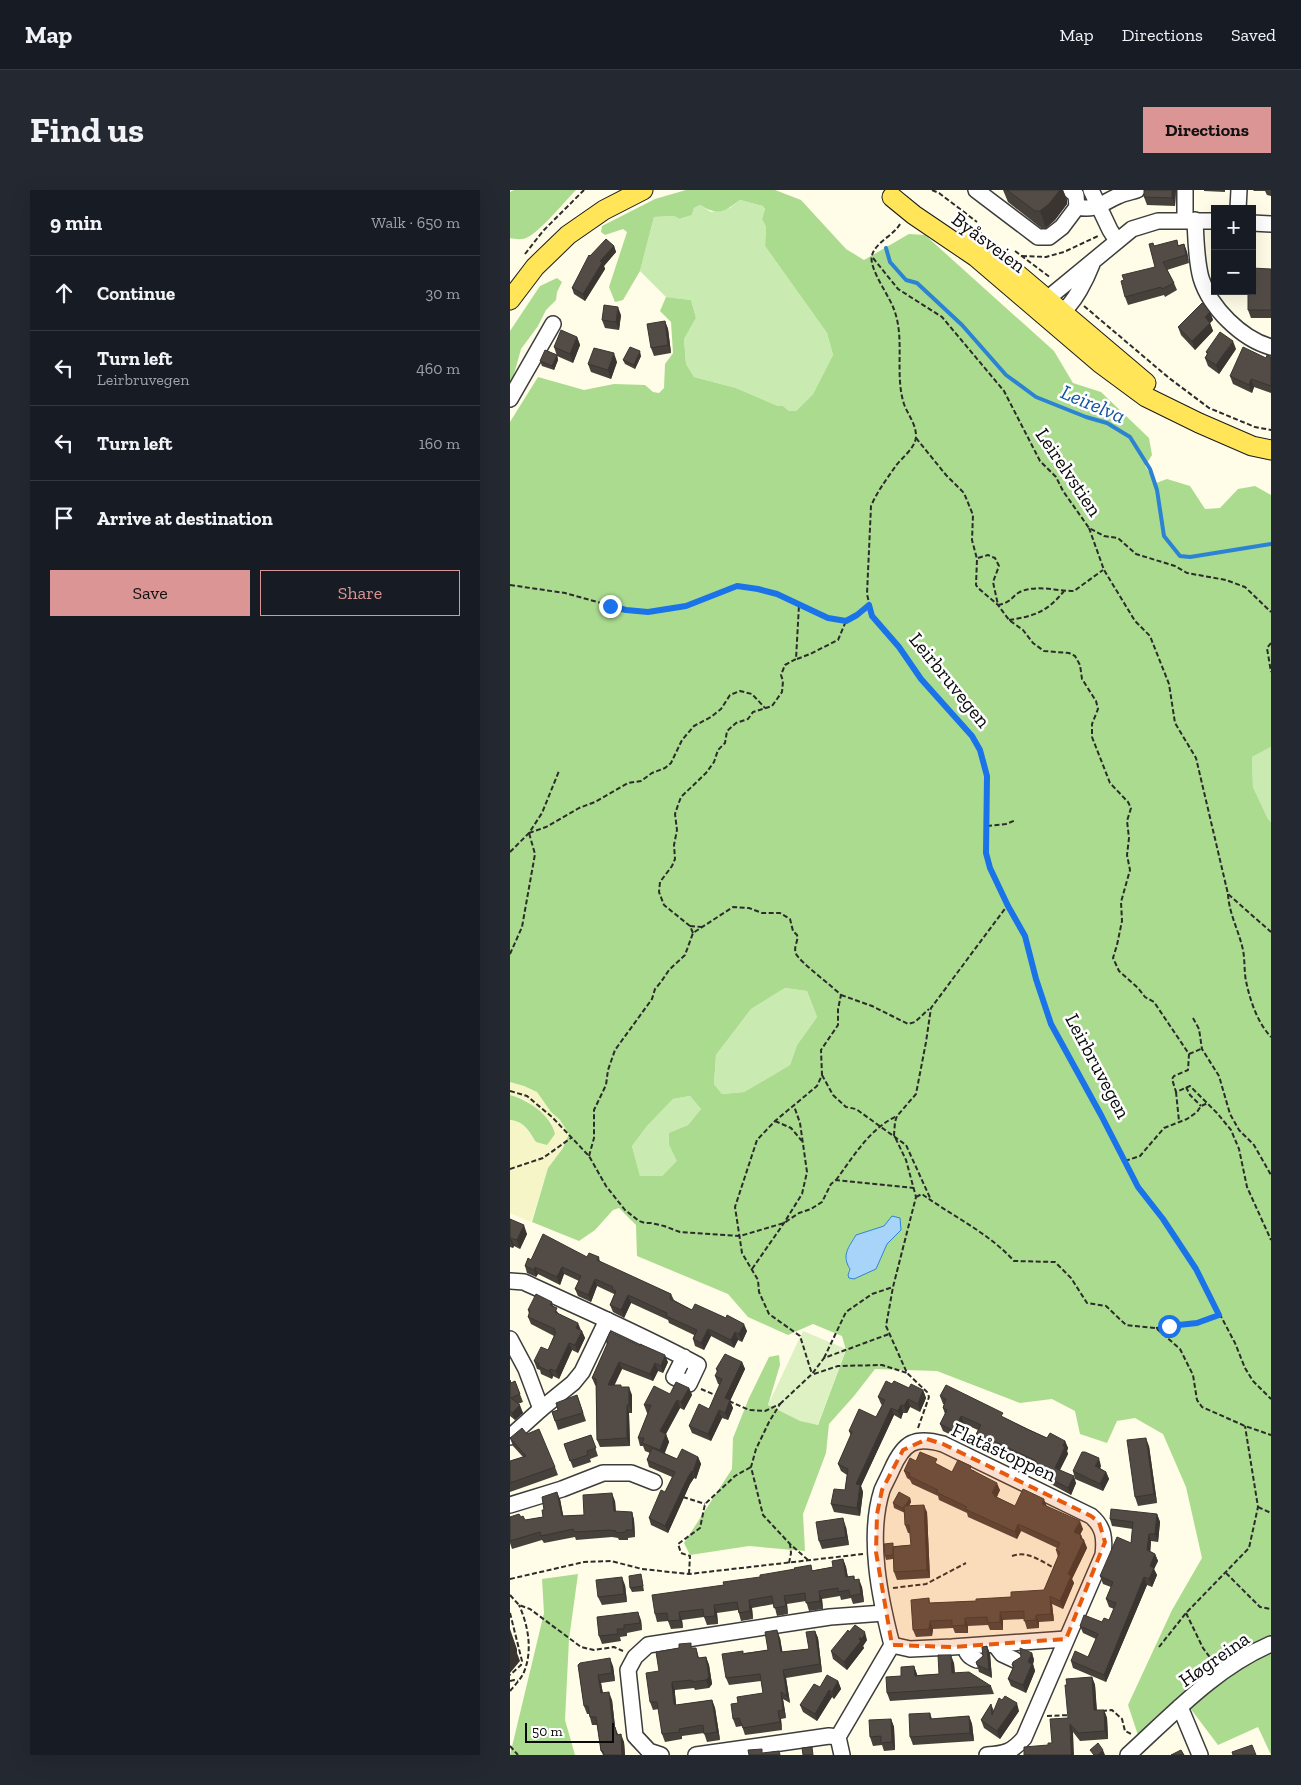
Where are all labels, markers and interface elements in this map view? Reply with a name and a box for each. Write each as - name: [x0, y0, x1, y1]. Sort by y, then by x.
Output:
- text: Map: [25, 20, 72, 49]
- text: Map: [1059, 24, 1094, 46]
- text: Directions: [1122, 24, 1203, 46]
- text: Saved: [1231, 24, 1276, 46]
- button: Directions: [1143, 107, 1271, 153]
- text: Find us: [30, 109, 144, 151]
- map controls: [1211, 205, 1256, 295]
- button: +: [1211, 205, 1256, 250]
- street label: Byåsveien: [947, 206, 1031, 278]
- text: 9 min: [50, 210, 102, 235]
- text: Walk · 650 m: [371, 213, 460, 232]
- button: −: [1211, 250, 1256, 295]
- icon: ahead: [50, 279, 78, 307]
- text: Continue: [97, 282, 175, 305]
- text: 30 m: [426, 284, 460, 303]
- text: Turn left: [97, 347, 172, 370]
- icon: left: [50, 354, 78, 382]
- text: 460 m: [416, 359, 460, 378]
- text: Leirbruvegen: [97, 370, 189, 389]
- water label: Leirelva: [1057, 379, 1129, 428]
- street label: Leirelvstien: [1031, 423, 1108, 521]
- icon: left: [50, 429, 78, 457]
- text: Turn left: [97, 432, 172, 455]
- text: 160 m: [419, 434, 460, 453]
- icon: arrive: [50, 504, 78, 532]
- text: Arrive at destination: [97, 507, 273, 530]
- button: Save: [50, 570, 250, 616]
- button: Share: [260, 570, 460, 616]
- route end: [599, 595, 622, 618]
- street label: Leirbruvegen: [904, 628, 996, 733]
- street label: Leirbruvegen: [1060, 1009, 1136, 1123]
- route start: [1158, 1315, 1181, 1338]
- street label: Flatåstoppen: [948, 1417, 1061, 1487]
- street label: Høgreina: [1174, 1626, 1254, 1692]
- scale bar: [525, 1720, 614, 1743]
- text: 50 m: [532, 1723, 563, 1740]

